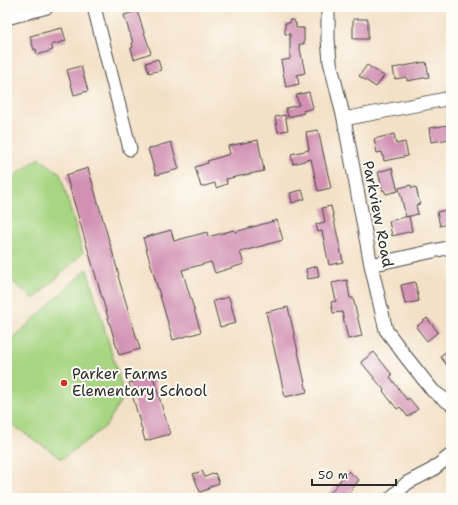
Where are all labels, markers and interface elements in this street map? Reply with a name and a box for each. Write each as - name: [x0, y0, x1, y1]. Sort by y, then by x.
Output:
- street label: Parkview Road: [358, 159, 398, 269]
- place label: Parker Farms Elementary School: [72, 364, 208, 401]
- marker: Parker Farms Elementary School: [59, 378, 69, 388]
- scale bar: [312, 461, 396, 487]
- text: 50 m: [318, 467, 348, 483]

